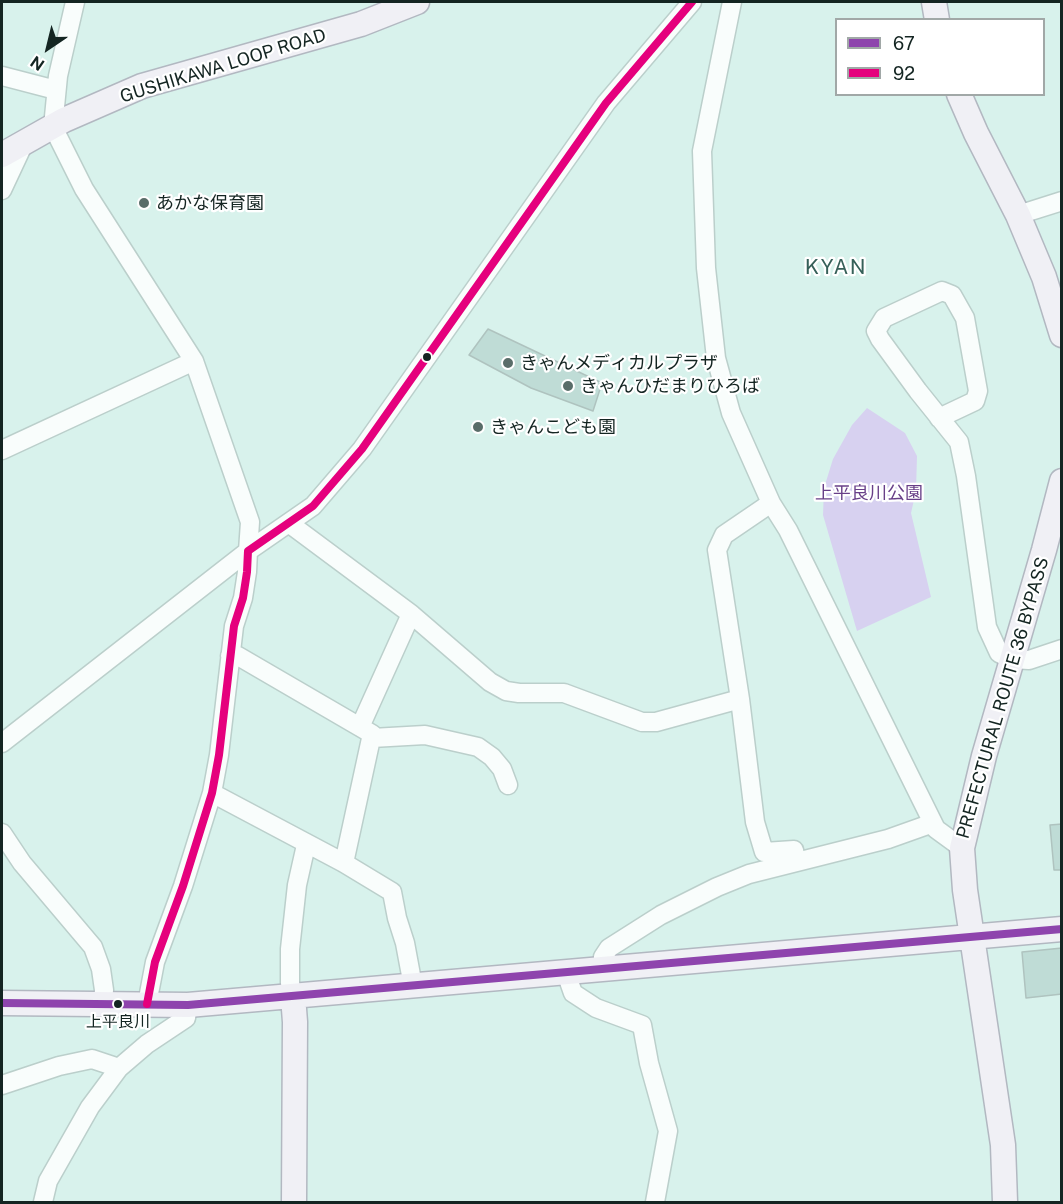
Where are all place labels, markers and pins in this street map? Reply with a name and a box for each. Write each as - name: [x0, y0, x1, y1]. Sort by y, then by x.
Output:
- place label: あかな保育園: [156, 192, 264, 214]
- marker: あかな保育園: [137, 196, 151, 210]
- unlabelled marker: [421, 351, 433, 363]
- place label: きゃんメディカルプラザ: [520, 352, 718, 374]
- marker: きゃんメディカルプラザ: [501, 356, 515, 370]
- place label: きゃんひだまりひろば: [580, 375, 760, 397]
- marker: きゃんひだまりひろば: [561, 379, 575, 393]
- place label: きゃんこども園: [490, 416, 616, 438]
- marker: きゃんこども園: [471, 420, 485, 434]
- marker: 上平良川: [112, 998, 124, 1010]
- place label: 上平良川: [86, 1012, 150, 1032]

